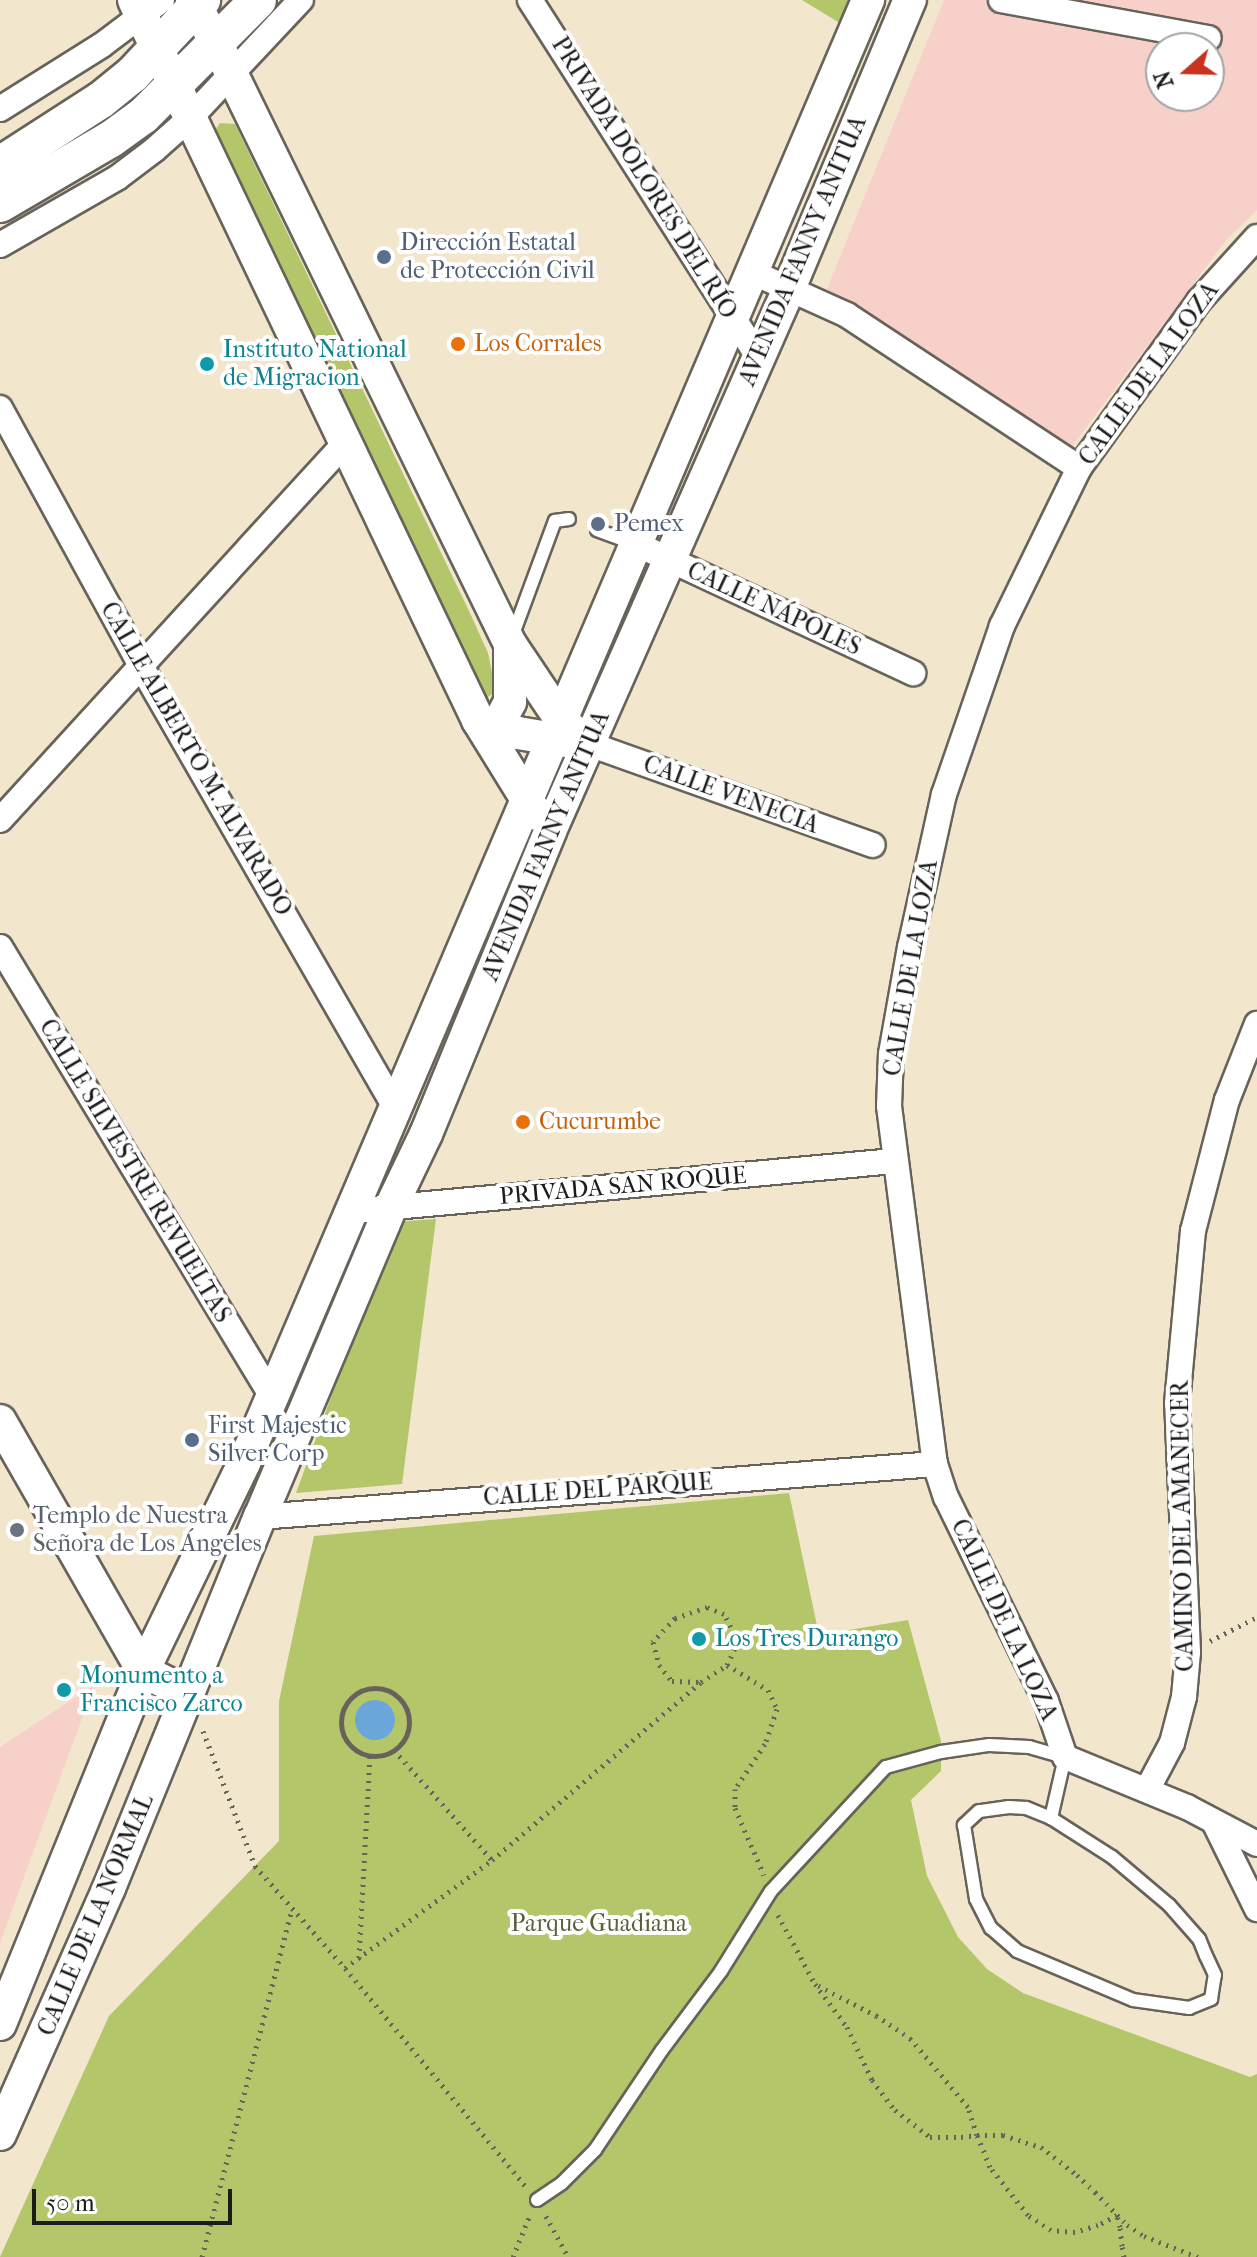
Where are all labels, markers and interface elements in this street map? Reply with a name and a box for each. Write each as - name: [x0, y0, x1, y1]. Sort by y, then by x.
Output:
- street label: PRIVADA DOLORES DEL RÍO: [545, 32, 743, 324]
- north arrow: [1145, 32, 1225, 112]
- text: N: [1149, 67, 1179, 92]
- street label: AVENIDA FANNY ANITUA: [733, 112, 873, 390]
- place label: Dirección Estatal de Protección Civil: [400, 229, 595, 285]
- marker: Dirección Estatal de Protección Civil: [375, 248, 393, 266]
- street label: CALLE DE LA LOZA: [1073, 277, 1225, 471]
- place label: Los Corrales: [474, 330, 602, 358]
- marker: Los Corrales: [449, 335, 467, 353]
- place label: Instituto National de Migracion: [223, 336, 407, 392]
- marker: Instituto National de Migracion: [198, 355, 216, 373]
- place label: Pemex: [614, 510, 684, 538]
- marker: Pemex: [589, 515, 607, 533]
- street label: CALLE NÁPOLES: [683, 556, 865, 662]
- street label: CALLE ALBERTO M. ALVARADO: [94, 597, 298, 921]
- street label: AVENIDA FANNY ANITUA: [476, 707, 616, 985]
- street label: CALLE VENECIA: [639, 750, 823, 840]
- street label: CALLE DE LA LOZA: [878, 858, 944, 1078]
- street label: CALLE SILVESTRE REVUELTAS: [33, 1014, 237, 1328]
- place label: Cucurumbe: [539, 1108, 661, 1136]
- marker: Cucurumbe: [514, 1113, 532, 1131]
- street label: PRIVADA SAN ROQUE: [498, 1161, 748, 1211]
- street label: CAMINO DEL AMANECER: [1166, 1380, 1200, 1672]
- place label: First Majestic Silver Corp: [208, 1412, 347, 1468]
- marker: First Majestic Silver Corp: [183, 1431, 201, 1449]
- street label: CALLE DEL PARQUE: [482, 1468, 714, 1512]
- place label: Templo de Nuestra Señora de Los Ángeles: [33, 1502, 262, 1558]
- street label: CALLE DE LA LOZA: [945, 1515, 1063, 1725]
- marker: Templo de Nuestra Señora de Los Ángeles: [8, 1521, 26, 1539]
- place label: Los Tres Durango: [715, 1625, 898, 1653]
- marker: Los Tres Durango: [690, 1630, 708, 1648]
- place label: Monumento a Francisco Zarco: [80, 1662, 243, 1718]
- marker: Monumento a Francisco Zarco: [55, 1681, 73, 1699]
- street label: CALLE DE LA NORMAL: [32, 1790, 160, 2040]
- park label: Parque Guadiana: [511, 1910, 687, 1938]
- scale bar: [36, 2173, 236, 2223]
- text: 50 m: [46, 2189, 95, 2217]

